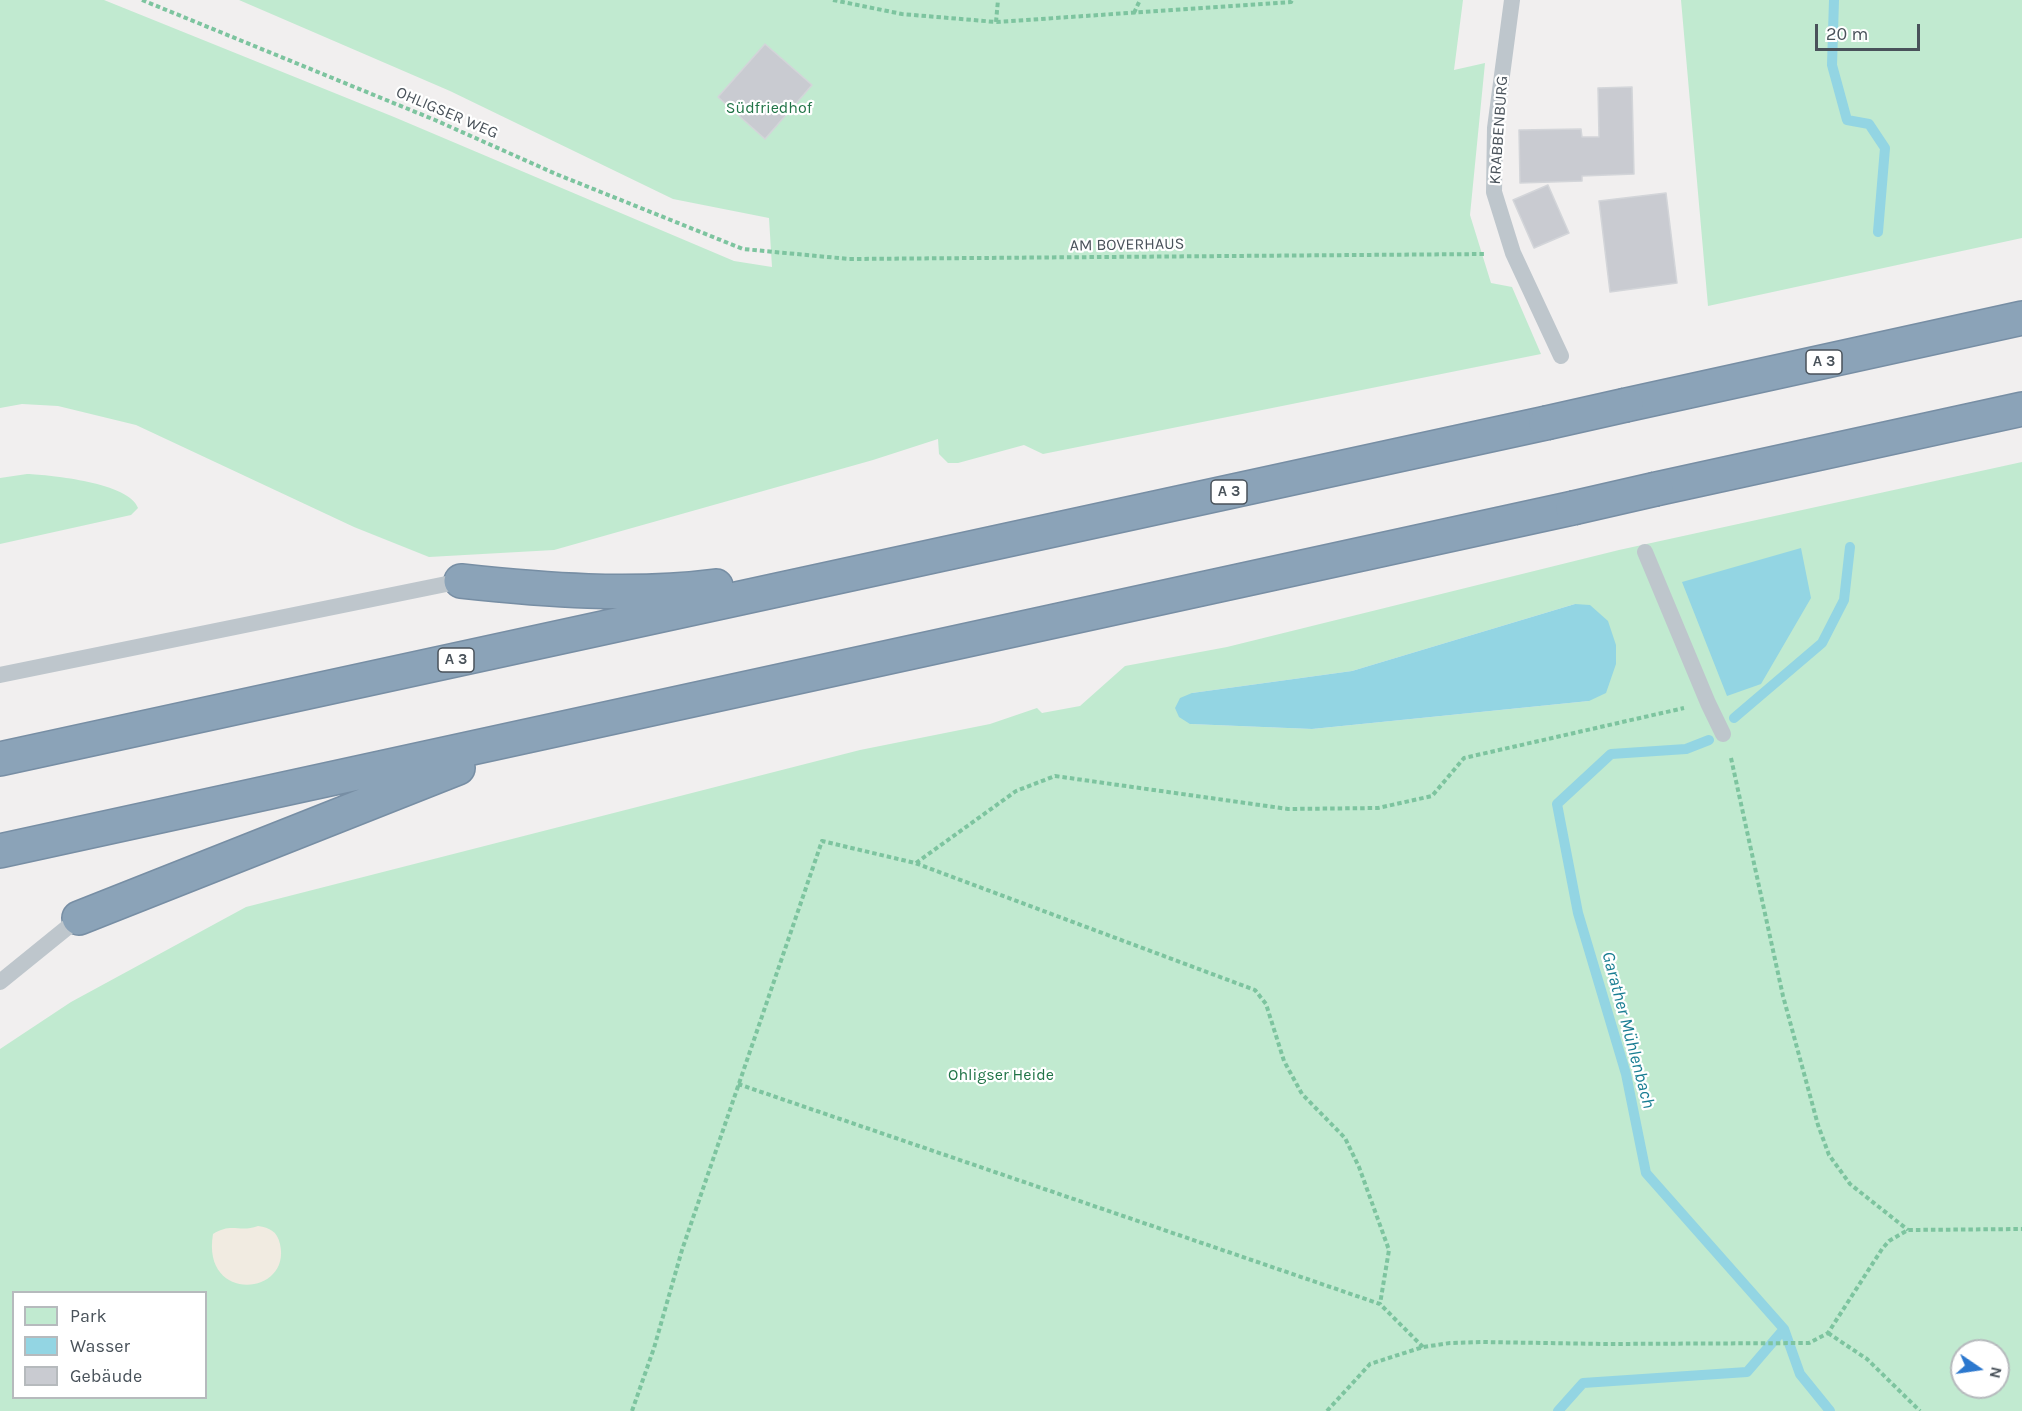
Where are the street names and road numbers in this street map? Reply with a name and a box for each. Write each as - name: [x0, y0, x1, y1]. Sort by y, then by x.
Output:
- street label: KRABBENBURG: [1486, 75, 1512, 185]
- street label: OHLIGSER WEG: [393, 83, 501, 143]
- street label: AM BOVERHAUS: [1070, 234, 1184, 256]
- road number: A 3: [1806, 350, 1842, 374]
- road number: A 3: [1211, 480, 1247, 504]
- road number: A 3: [438, 648, 474, 672]

